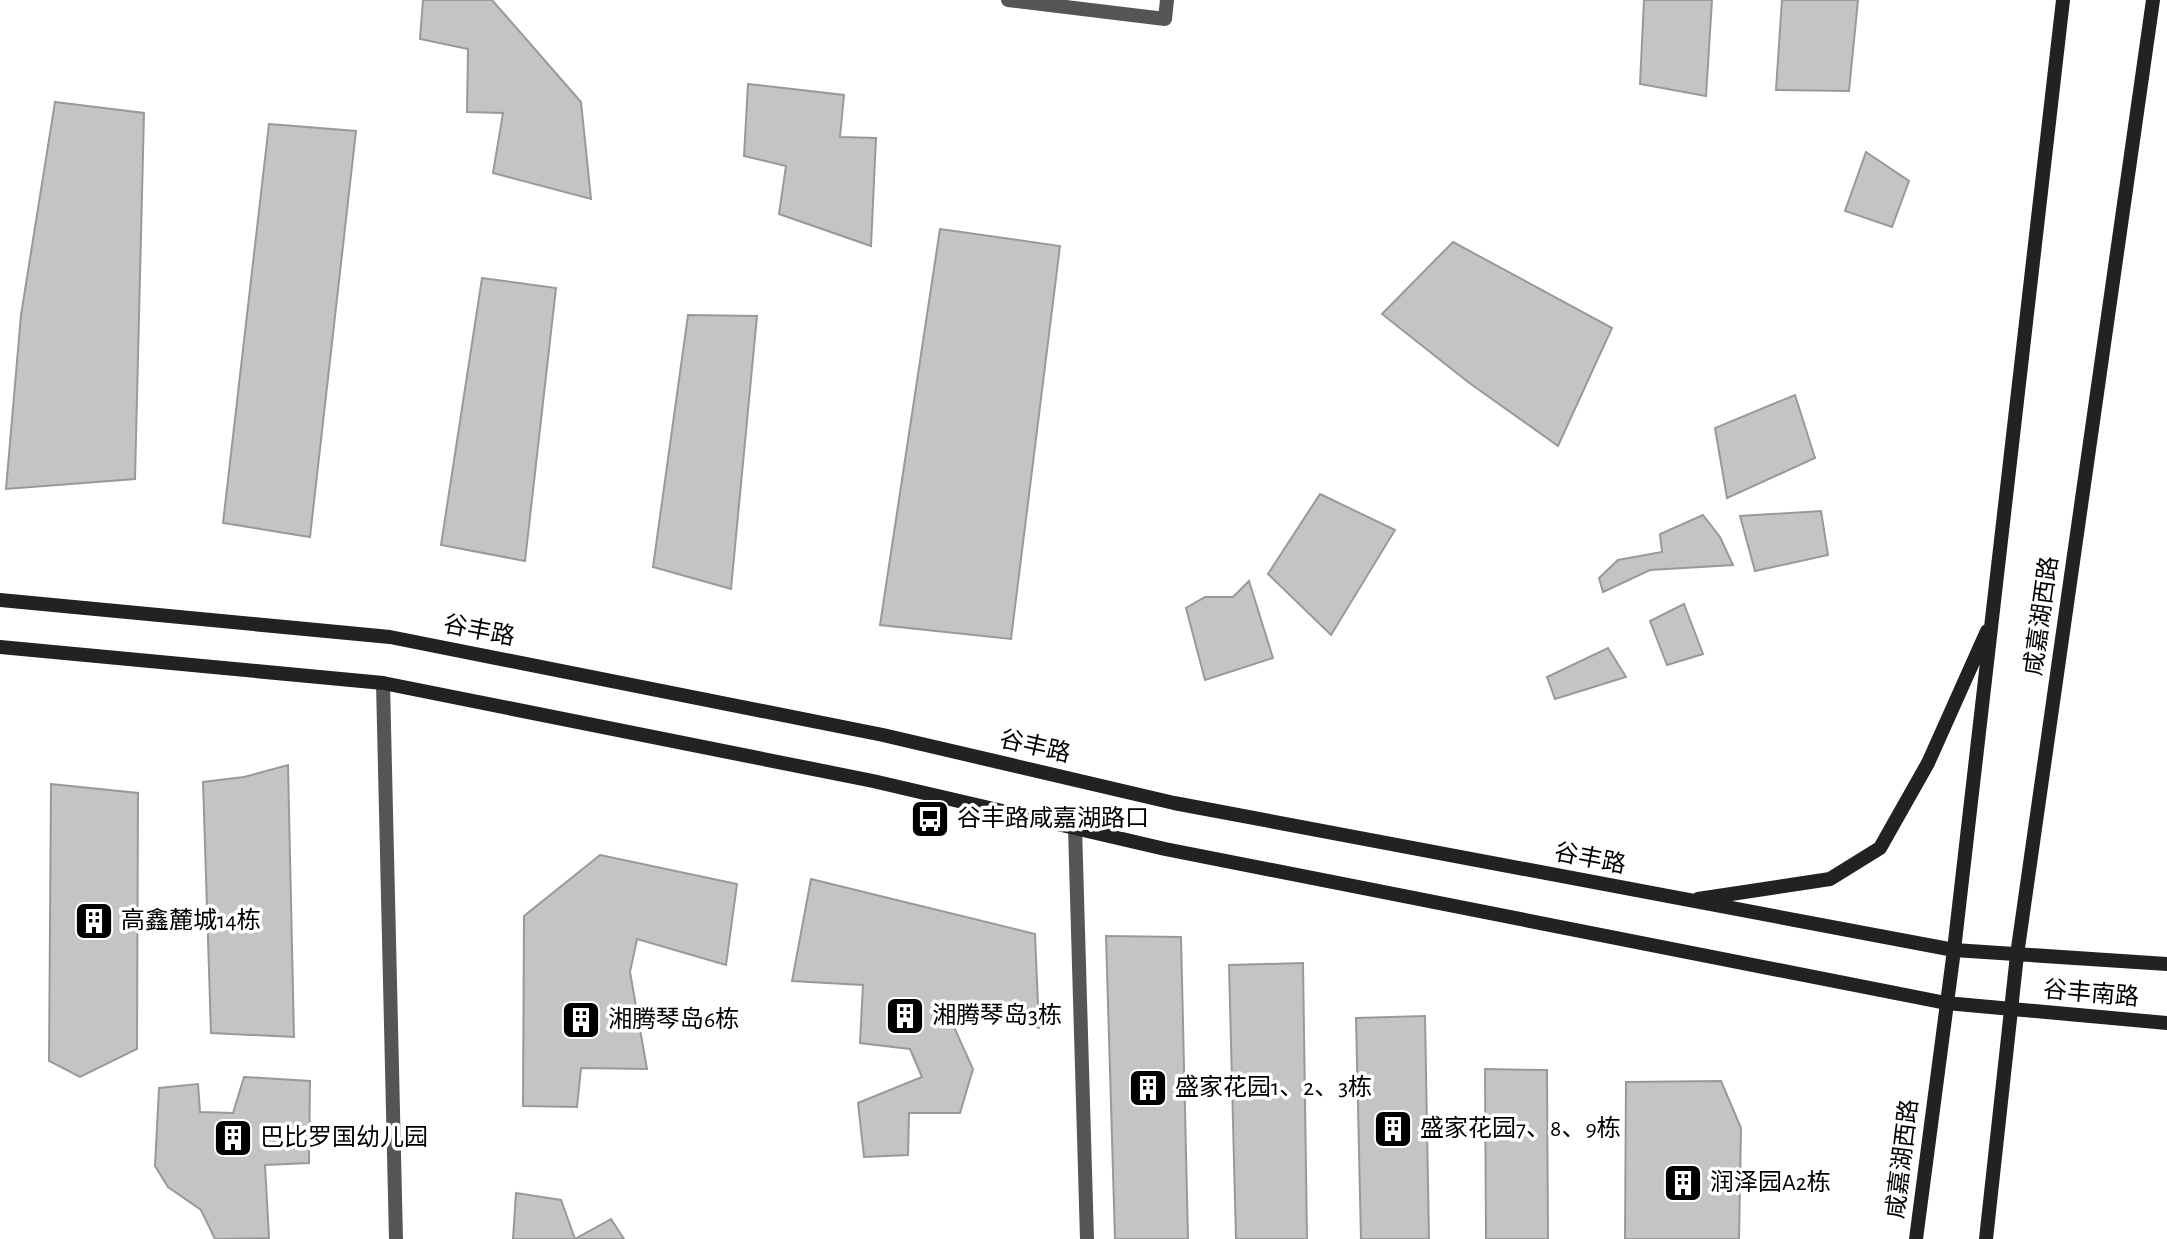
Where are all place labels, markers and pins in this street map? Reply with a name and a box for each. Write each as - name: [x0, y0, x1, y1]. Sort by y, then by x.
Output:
- bus stop icon: 谷丰路咸嘉湖路口: [909, 798, 951, 840]
- place label: 谷丰路咸嘉湖路口: [957, 805, 1149, 831]
- building icon: 高鑫麓城14栋: [73, 900, 115, 942]
- place label: 高鑫麓城14栋: [121, 907, 261, 933]
- building icon: 湘腾琴岛3栋: [884, 995, 926, 1037]
- building icon: 湘腾琴岛6栋: [560, 999, 602, 1041]
- place label: 湘腾琴岛3栋: [932, 1002, 1062, 1028]
- place label: 湘腾琴岛6栋: [608, 1006, 739, 1032]
- building icon: 盛家花园1、2、3栋: [1127, 1067, 1169, 1109]
- place label: 盛家花园1、2、3栋: [1175, 1074, 1372, 1100]
- building icon: 盛家花园7、8、9栋: [1372, 1108, 1414, 1150]
- place label: 盛家花园7、8、9栋: [1420, 1115, 1621, 1141]
- building icon: 巴比罗国幼儿园: [212, 1117, 254, 1159]
- place label: 巴比罗国幼儿园: [260, 1124, 428, 1150]
- building icon: 润泽园A2栋: [1662, 1162, 1704, 1204]
- place label: 润泽园A2栋: [1710, 1169, 1831, 1195]

